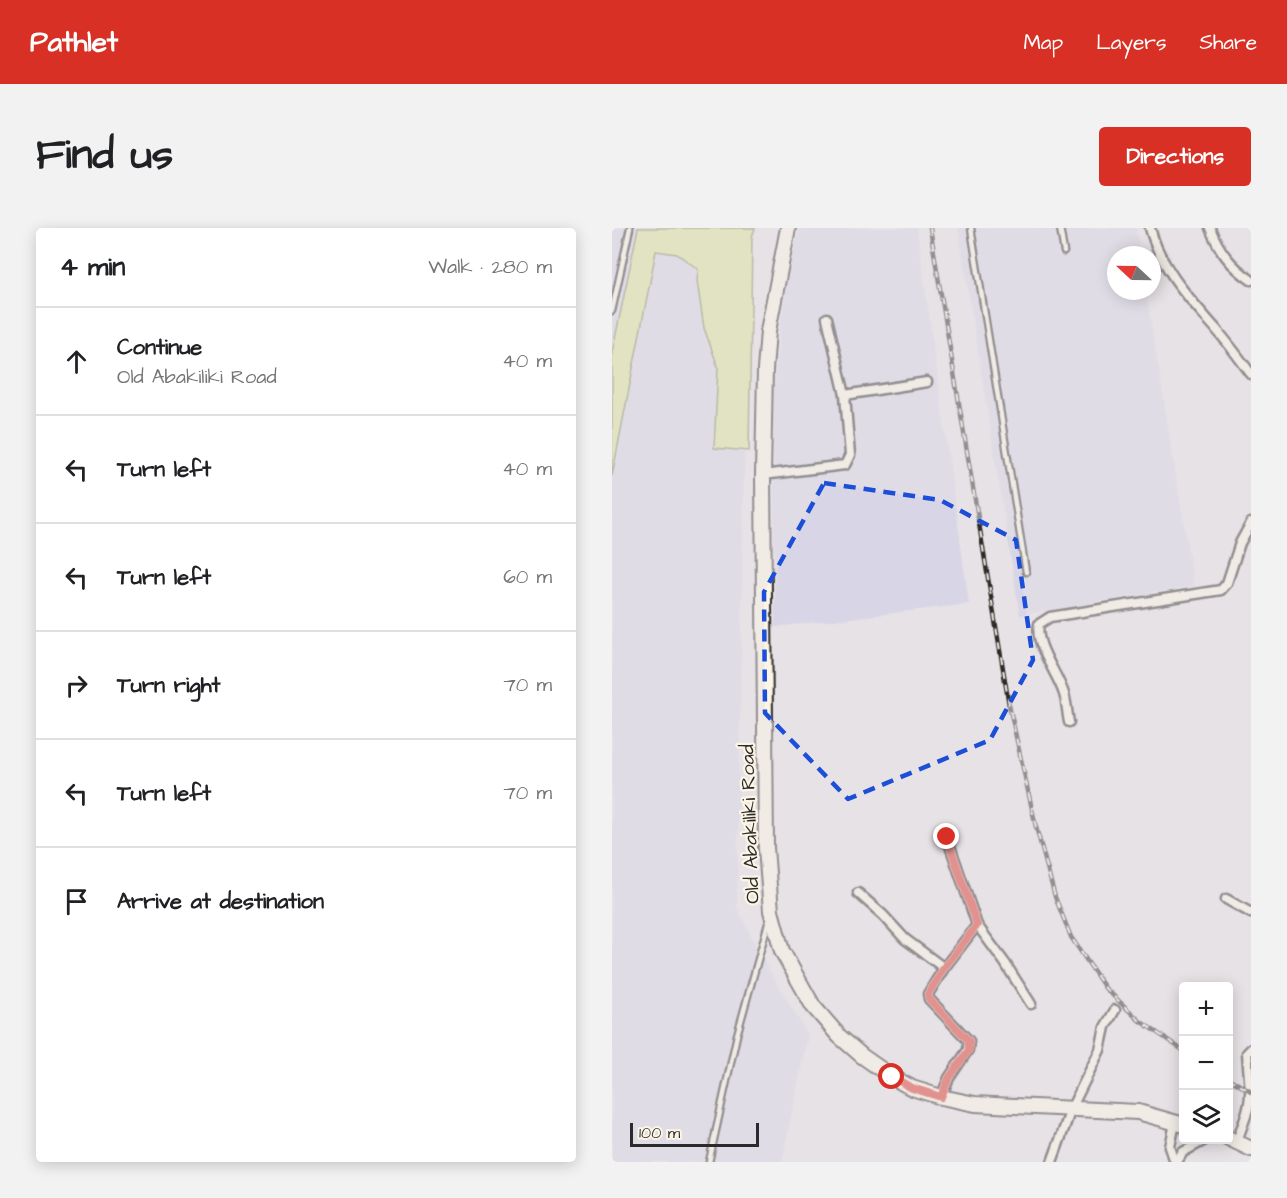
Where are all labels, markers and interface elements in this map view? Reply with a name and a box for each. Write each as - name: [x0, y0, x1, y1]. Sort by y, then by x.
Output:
- text: Pathlet: [30, 23, 118, 62]
- text: Map: [1023, 28, 1063, 57]
- text: Layers: [1096, 28, 1166, 57]
- text: Share: [1199, 28, 1257, 57]
- text: Find us: [36, 127, 173, 185]
- button: Directions: [1099, 127, 1251, 186]
- north arrow: [1107, 246, 1161, 300]
- text: 4 min: [60, 249, 125, 285]
- text: Walk · 280 m: [428, 253, 552, 281]
- text: Continue: [117, 332, 202, 363]
- icon: ahead: [60, 345, 93, 378]
- text: 40 m: [502, 347, 552, 375]
- text: Old Abakiliki Road: [117, 363, 277, 391]
- icon: left: [60, 453, 93, 486]
- text: Turn left: [117, 454, 211, 485]
- text: 40 m: [502, 455, 552, 483]
- icon: left: [60, 561, 93, 594]
- text: Turn left: [117, 562, 211, 593]
- text: 60 m: [503, 563, 552, 591]
- icon: right: [60, 669, 93, 702]
- text: Turn right: [117, 670, 220, 701]
- text: 70 m: [504, 671, 552, 699]
- street label: Old Abakiliki Road: [733, 744, 767, 904]
- icon: left: [60, 777, 93, 810]
- text: Turn left: [117, 778, 211, 809]
- text: 70 m: [504, 779, 552, 807]
- route end: [933, 823, 959, 849]
- icon: arrive: [60, 885, 93, 918]
- text: Arrive at destination: [117, 886, 324, 917]
- map controls: [1179, 982, 1233, 1144]
- button: +: [1179, 982, 1233, 1036]
- button: −: [1179, 1036, 1233, 1090]
- route start: [878, 1063, 904, 1089]
- button: layers: [1179, 1090, 1233, 1144]
- scale bar: [630, 1120, 759, 1148]
- text: 100 m: [639, 1122, 680, 1144]

